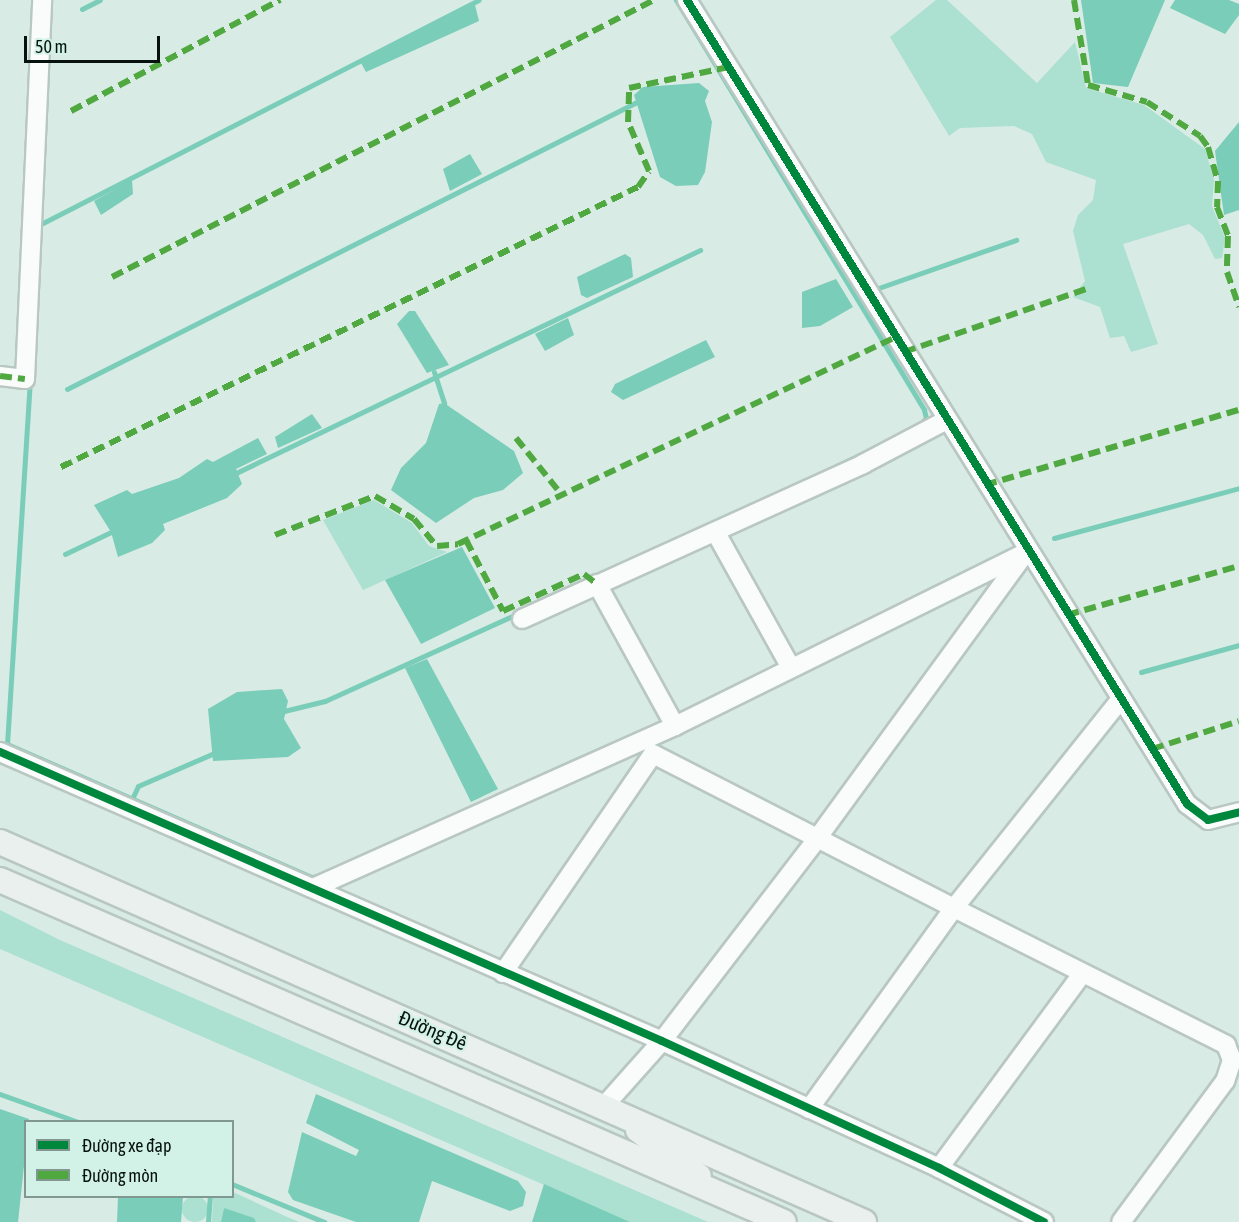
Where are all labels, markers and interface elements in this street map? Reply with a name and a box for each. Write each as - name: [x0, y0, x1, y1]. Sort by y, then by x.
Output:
- scale bar: [27, 24, 164, 62]
- text: 50 m: [35, 36, 67, 57]
- street label: Đường Đê: [395, 1005, 471, 1055]
- legend: [24, 1120, 234, 1198]
- text: Đường xe đạp: [82, 1135, 171, 1156]
- text: Đường mòn: [82, 1165, 158, 1186]

